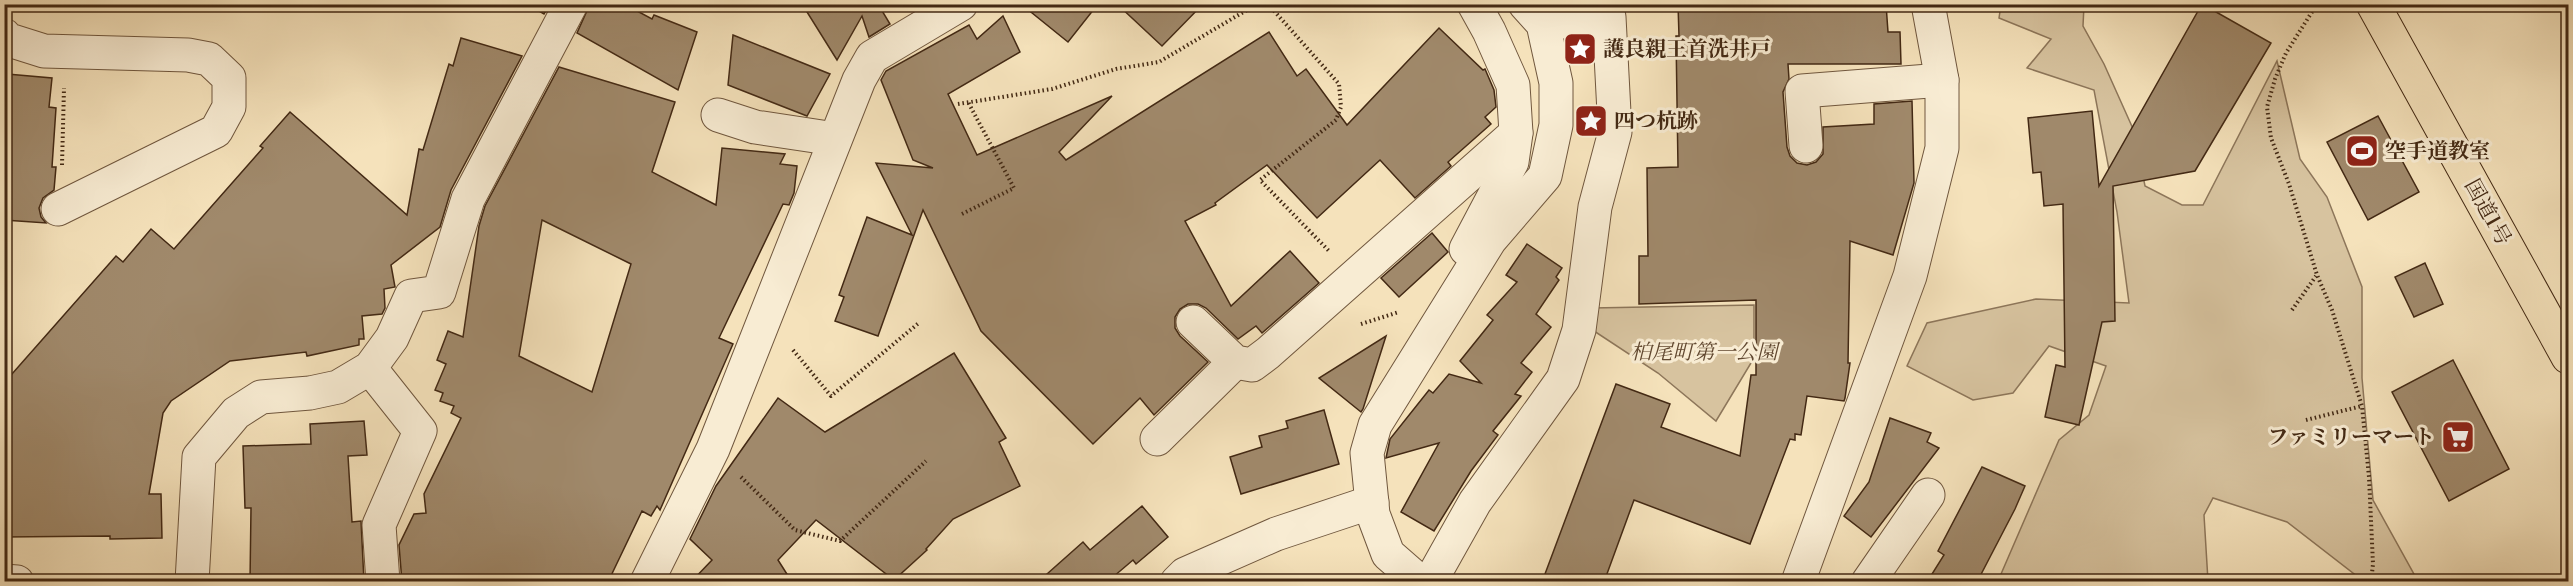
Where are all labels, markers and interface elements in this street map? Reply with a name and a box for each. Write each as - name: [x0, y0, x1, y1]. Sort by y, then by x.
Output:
- place icon: 護良親王首洗井戸: [1562, 31, 1598, 67]
- place label: 護良親王首洗井戸: [1603, 37, 1771, 63]
- place icon: 四つ杭跡: [1573, 103, 1609, 139]
- place label: 四つ杭跡: [1614, 109, 1698, 135]
- sports icon: 空手道教室: [2344, 133, 2380, 169]
- place label: 空手道教室: [2385, 139, 2490, 165]
- street label: 国道1号: [2458, 175, 2516, 250]
- park label: 柏尾町第一公園: [1631, 340, 1780, 366]
- supermarket icon: ファミリーマート: [2440, 419, 2476, 455]
- place label: ファミリーマート: [2267, 425, 2435, 451]

